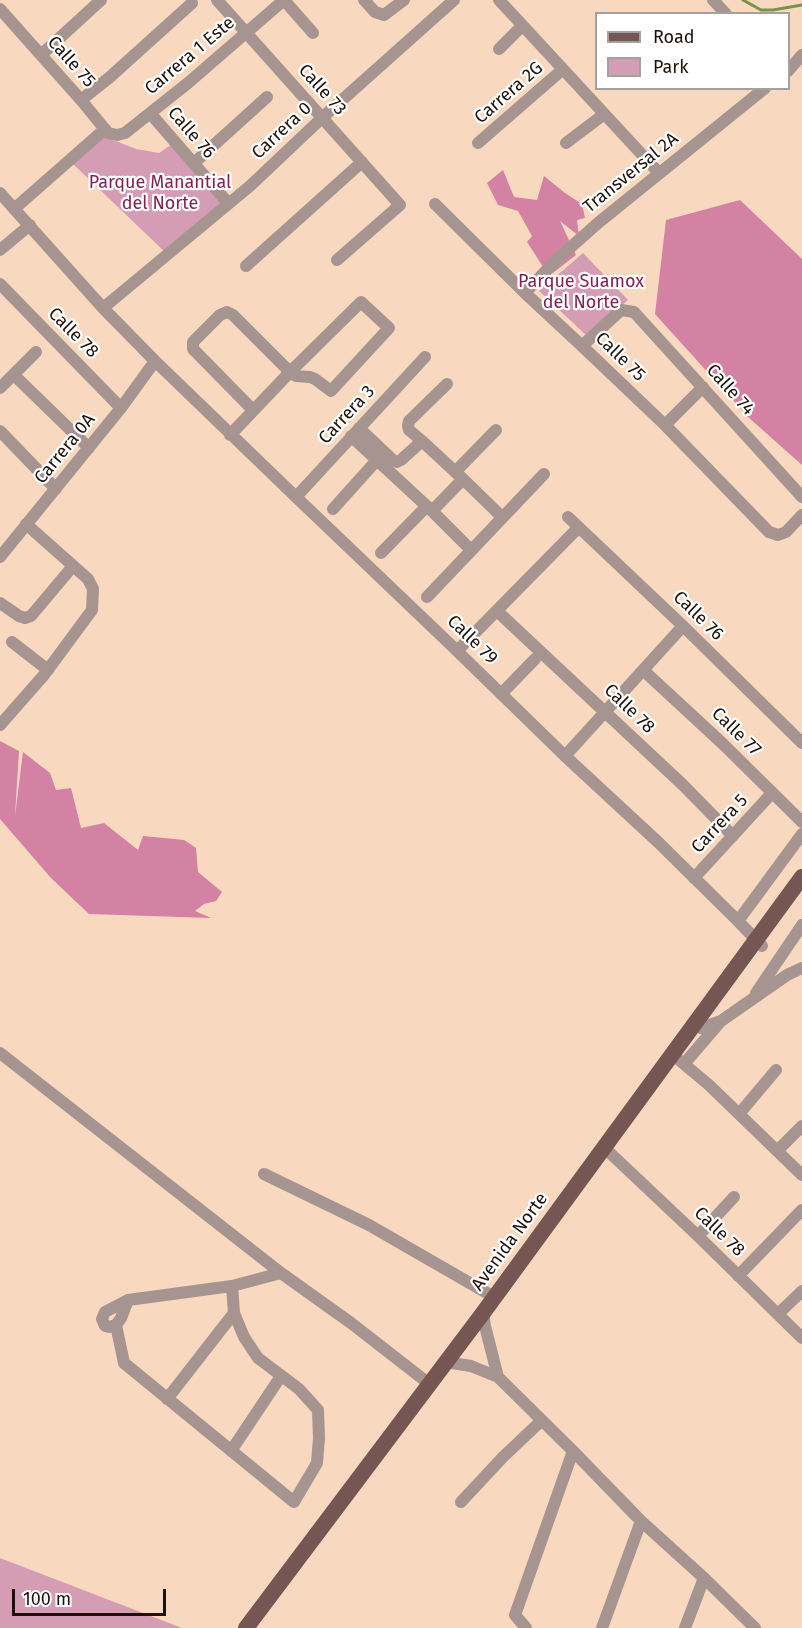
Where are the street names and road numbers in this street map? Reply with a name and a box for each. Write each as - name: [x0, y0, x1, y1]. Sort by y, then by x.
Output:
- street label: Carrera 1 Este: [141, 12, 239, 100]
- street label: Calle 75: [42, 32, 100, 92]
- street label: Carrera 2G: [470, 57, 548, 129]
- street label: Calle 73: [293, 60, 351, 120]
- street label: Carrera 0: [248, 98, 316, 164]
- street label: Calle 76: [163, 103, 219, 163]
- street label: Transversal 2A: [579, 128, 683, 218]
- street label: Calle 78: [43, 303, 103, 363]
- street label: Calle 75: [590, 328, 650, 386]
- street label: Calle 74: [701, 360, 759, 420]
- street label: Carrera 3: [314, 381, 380, 449]
- street label: Carrera 0A: [30, 410, 100, 488]
- street label: Calle 76: [668, 587, 728, 645]
- street label: Calle 79: [442, 611, 502, 669]
- street label: Calle 78: [599, 680, 659, 738]
- street label: Calle 77: [707, 703, 765, 761]
- street label: Carrera 5: [687, 790, 753, 858]
- street label: Avenida Norte: [467, 1189, 553, 1295]
- street label: Calle 78: [689, 1203, 749, 1261]

